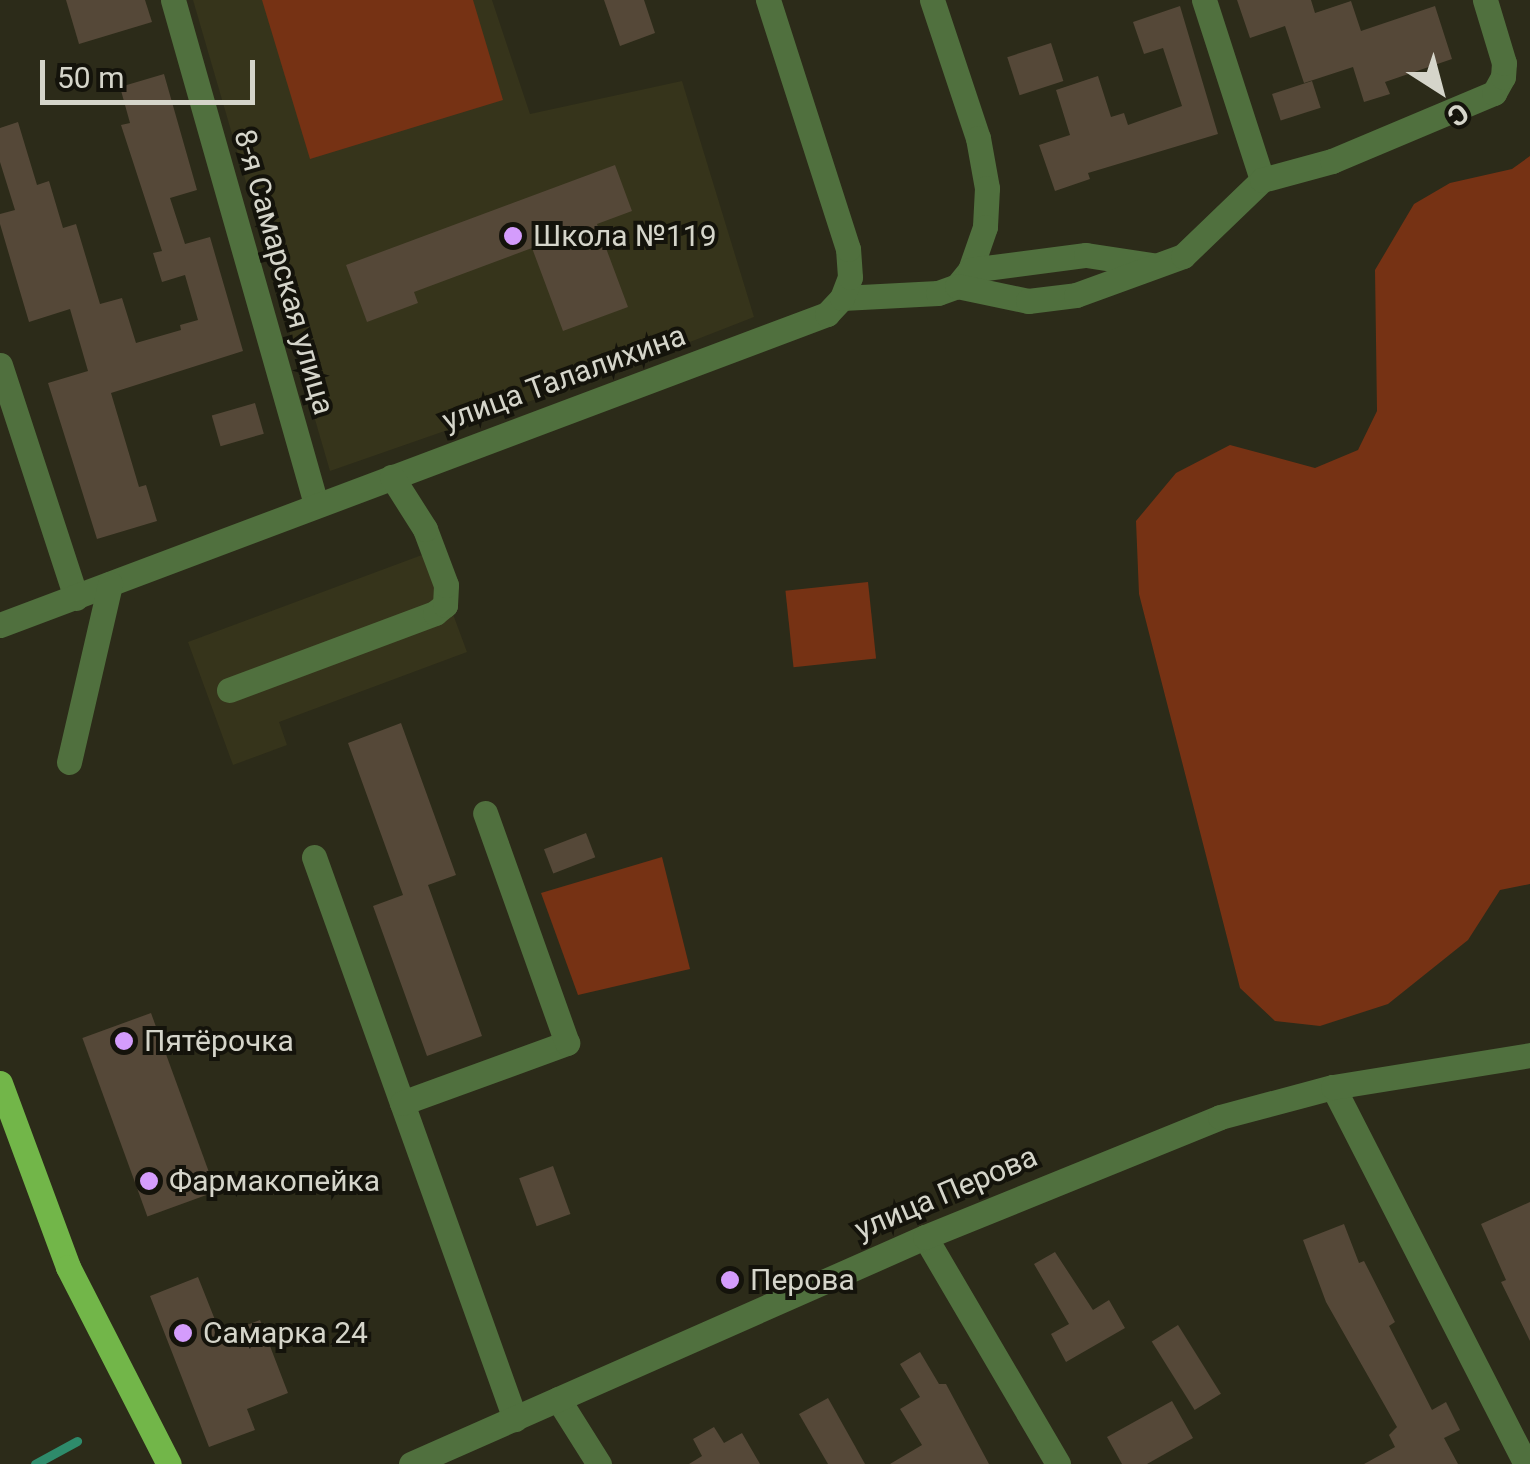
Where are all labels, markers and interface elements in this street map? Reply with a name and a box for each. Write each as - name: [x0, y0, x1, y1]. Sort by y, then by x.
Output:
- scale bar: [45, 40, 260, 102]
- north arrow: [1390, 40, 1490, 140]
- text: 50 m: [57, 60, 124, 95]
- text: С: [1441, 96, 1475, 133]
- street label: 8-я Самарская улица: [226, 125, 342, 419]
- place label: Школа №119: [533, 218, 717, 254]
- marker: Школа №119: [502, 225, 524, 247]
- street label: улица Талалихина: [437, 317, 691, 439]
- place label: Пятёрочка: [144, 1023, 294, 1059]
- marker: Пятёрочка: [113, 1030, 135, 1052]
- street label: улица Перова: [849, 1138, 1043, 1248]
- place label: Фармакопейка: [169, 1163, 380, 1199]
- marker: Фармакопейка: [138, 1170, 160, 1192]
- place label: Перова: [750, 1262, 855, 1298]
- marker: Перова: [719, 1269, 741, 1291]
- place label: Самарка 24: [203, 1315, 368, 1351]
- marker: Самарка 24: [172, 1322, 194, 1344]

